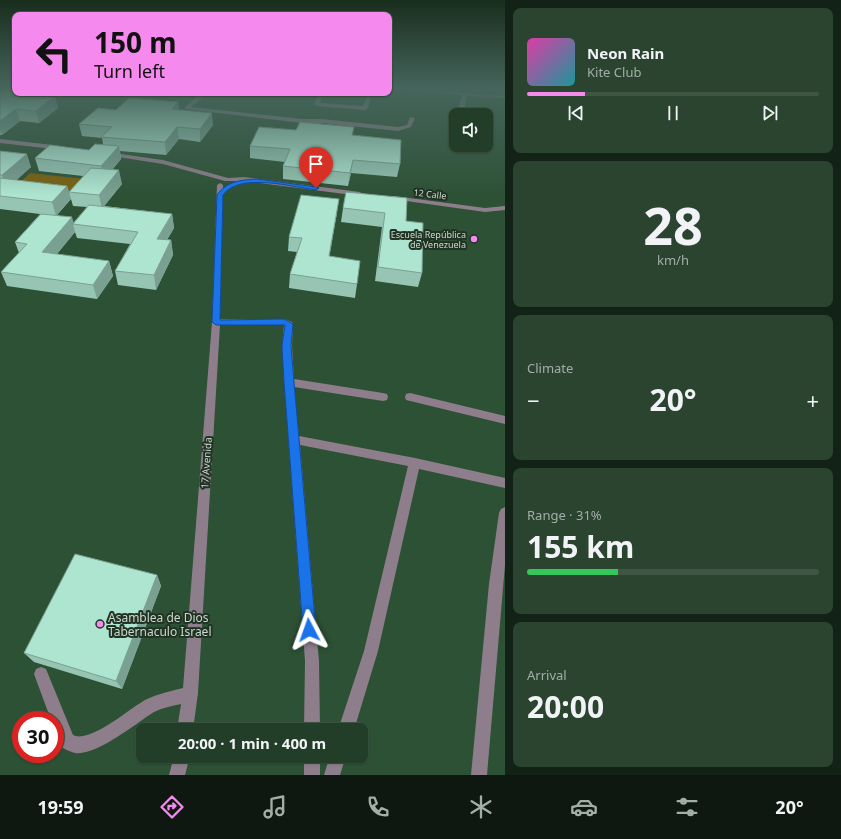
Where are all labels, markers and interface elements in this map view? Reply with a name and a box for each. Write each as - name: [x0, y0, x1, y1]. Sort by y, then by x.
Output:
- text: 150 m: [94, 23, 177, 61]
- icon: left: [28, 28, 80, 80]
- text: Neon Rain: [587, 43, 664, 63]
- text: Turn left: [94, 59, 165, 83]
- text: Kite Club: [587, 63, 641, 81]
- icon: previous: [565, 102, 587, 124]
- icon: pause: [662, 102, 684, 124]
- icon: next: [759, 102, 781, 124]
- map controls: [449, 108, 493, 152]
- button: sound: [449, 108, 493, 152]
- pin: [299, 147, 333, 188]
- icon: arrive: [305, 153, 327, 175]
- street label: 12 Calle: [413, 186, 447, 202]
- text: 28: [643, 189, 703, 260]
- place label: Escuela República de Venezuela: [391, 228, 466, 251]
- marker: Escuela República de Venezuela: [469, 234, 479, 244]
- text: km/h: [657, 251, 689, 269]
- text: Climate: [527, 359, 573, 377]
- text: 20°: [649, 379, 697, 420]
- text: −: [527, 385, 540, 415]
- text: +: [806, 385, 819, 415]
- street label: 17 Avenida: [197, 437, 215, 489]
- text: Range · 31%: [527, 506, 602, 524]
- text: 155 km: [527, 526, 634, 567]
- place label: Asamblea de Dios Tabernaculo Israel: [108, 609, 211, 640]
- position arrow: [288, 609, 330, 651]
- marker: Asamblea de Dios Tabernaculo Israel: [95, 619, 105, 629]
- text: Arrival: [527, 666, 567, 684]
- text: 20:00: [527, 686, 604, 727]
- speed limit sign: 30: [12, 711, 64, 763]
- text: 20:00 · 1 min · 400 m: [178, 733, 326, 753]
- icon: directions: [158, 793, 186, 821]
- icon: music: [261, 793, 289, 821]
- icon: phone: [364, 793, 392, 821]
- icon: climate: [467, 793, 495, 821]
- icon: car: [570, 793, 598, 821]
- icon: filters: [673, 793, 701, 821]
- text: 19:59: [37, 795, 84, 819]
- text: 20°: [775, 795, 804, 819]

